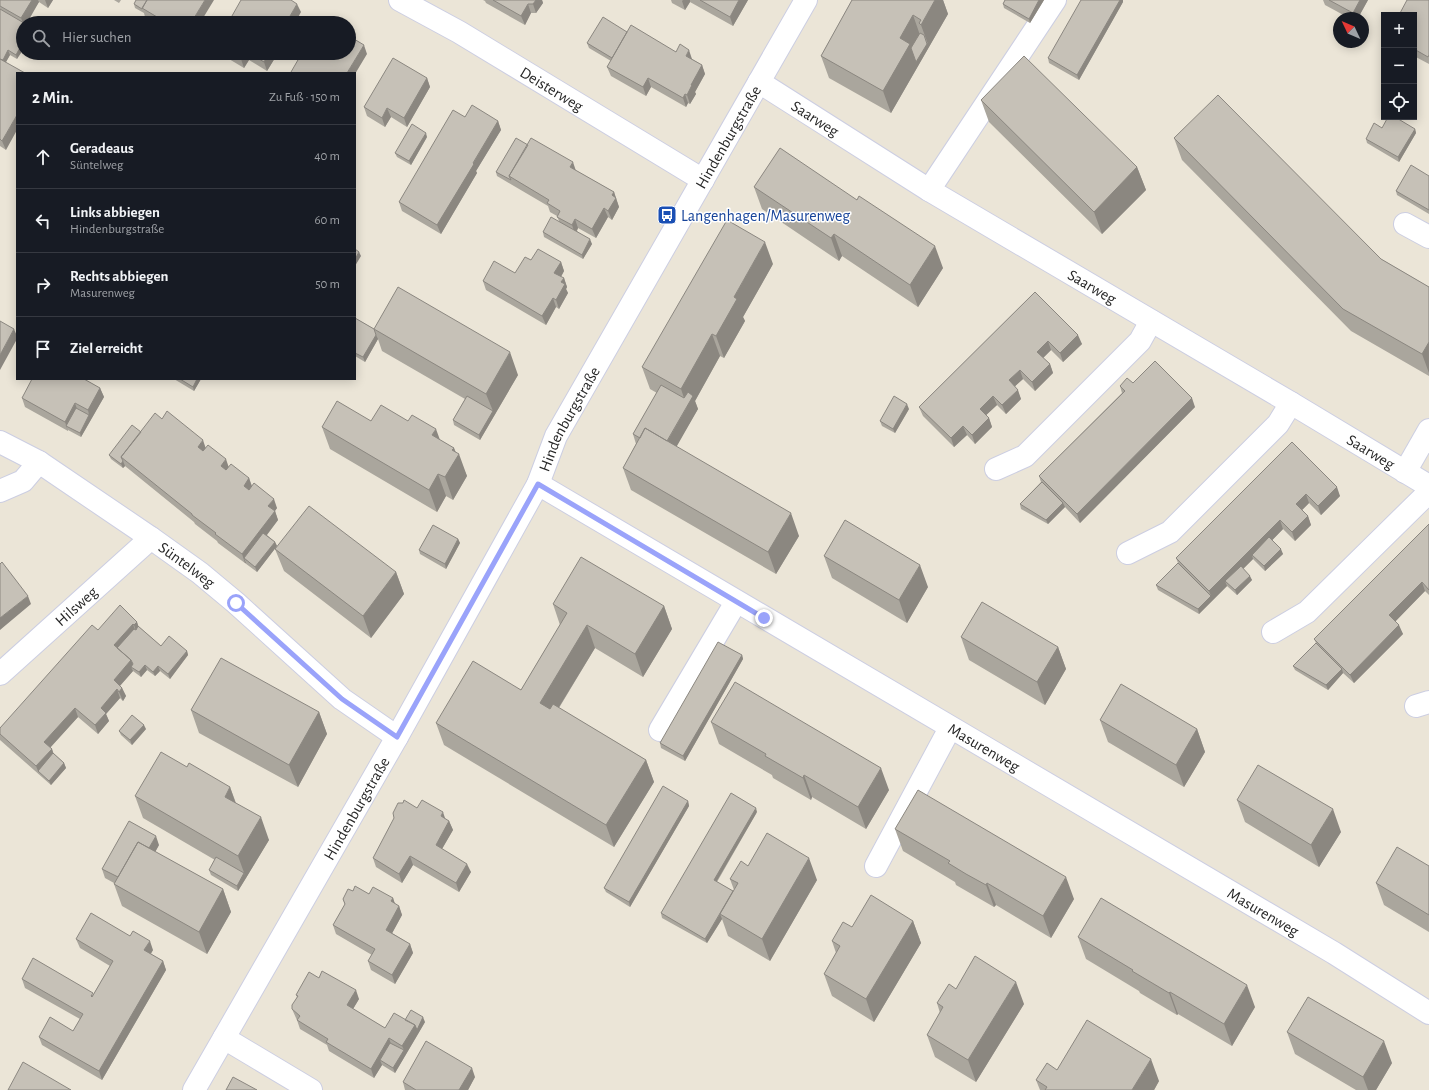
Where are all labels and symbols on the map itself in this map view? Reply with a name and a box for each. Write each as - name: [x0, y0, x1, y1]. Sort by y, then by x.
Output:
- north arrow: [1333, 12, 1369, 48]
- street label: Deisterweg: [517, 64, 586, 115]
- street label: Hindenburgstraße: [693, 83, 764, 192]
- street label: Saarweg: [788, 98, 842, 140]
- bus stop icon: Langenhagen/Masurenweg: [656, 204, 678, 226]
- place label: Langenhagen/Masurenweg: [681, 208, 850, 224]
- street label: Saarweg: [1065, 267, 1119, 307]
- street label: Hindenburgstraße: [536, 364, 603, 474]
- street label: Saarweg: [1344, 432, 1398, 473]
- street label: Süntelweg: [156, 539, 218, 591]
- street label: Hilsweg: [52, 584, 101, 629]
- route start: [227, 594, 245, 612]
- route end: [755, 609, 773, 627]
- street label: Masurenweg: [945, 721, 1022, 775]
- street label: Hindenburgstraße: [321, 755, 393, 863]
- street label: Masurenweg: [1224, 885, 1302, 940]

